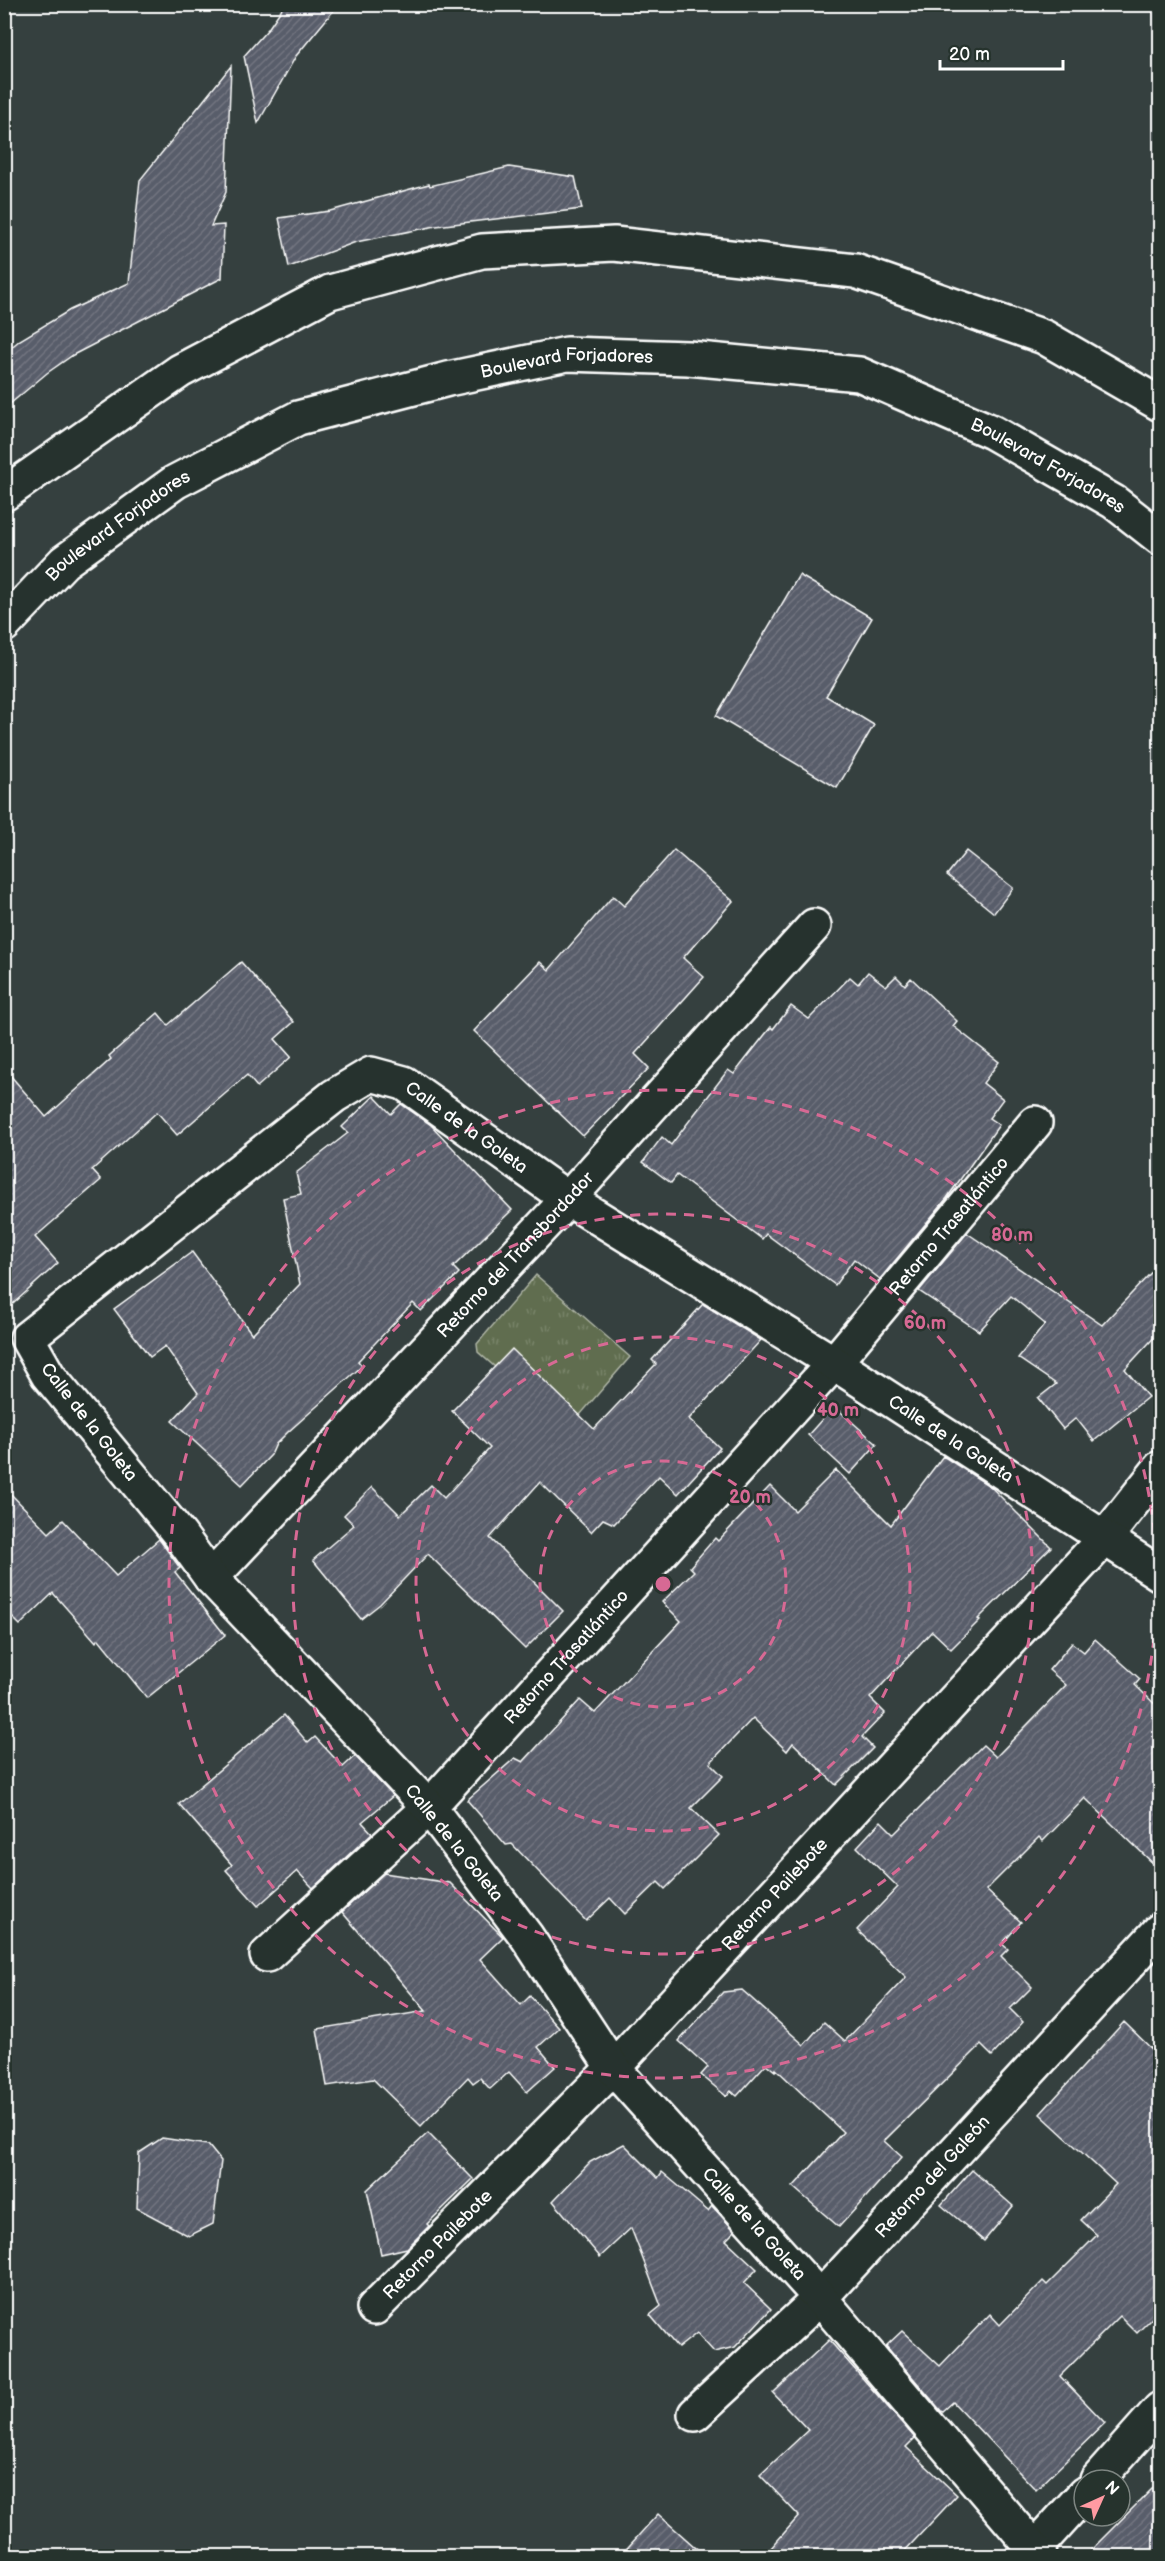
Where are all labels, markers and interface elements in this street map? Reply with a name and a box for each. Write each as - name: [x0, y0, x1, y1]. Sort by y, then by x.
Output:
- scale bar: [940, 33, 1063, 71]
- text: 20 m: [949, 44, 990, 65]
- street label: Boulevard Forjadores: [478, 343, 654, 382]
- street label: Boulevard Forjadores: [967, 413, 1130, 518]
- street label: Boulevard Forjadores: [41, 465, 194, 585]
- street label: Calle de la Goleta: [401, 1077, 532, 1178]
- street label: Retorno Trasatlántico: [885, 1152, 1013, 1300]
- street label: Retorno del Transbordador: [433, 1167, 598, 1342]
- text: 80 m: [991, 1225, 1033, 1246]
- text: 60 m: [904, 1313, 946, 1334]
- street label: Calle de la Goleta: [36, 1359, 142, 1485]
- street label: Calle de la Goleta: [884, 1391, 1017, 1487]
- text: 40 m: [817, 1400, 859, 1421]
- text: 20 m: [729, 1487, 771, 1508]
- centre of rings: [653, 1574, 673, 1594]
- street label: Retorno Trasatlántico: [500, 1585, 633, 1728]
- street label: Calle de la Goleta: [400, 1780, 508, 1906]
- street label: Retorno Pailebote: [717, 1833, 832, 1955]
- street label: Retorno del Galeón: [871, 2111, 994, 2242]
- street label: Calle de la Goleta: [698, 2163, 810, 2285]
- street label: Retorno Pailebote: [379, 2185, 497, 2303]
- north arrow: [1072, 2468, 1132, 2528]
- text: N: [1101, 2477, 1123, 2499]

